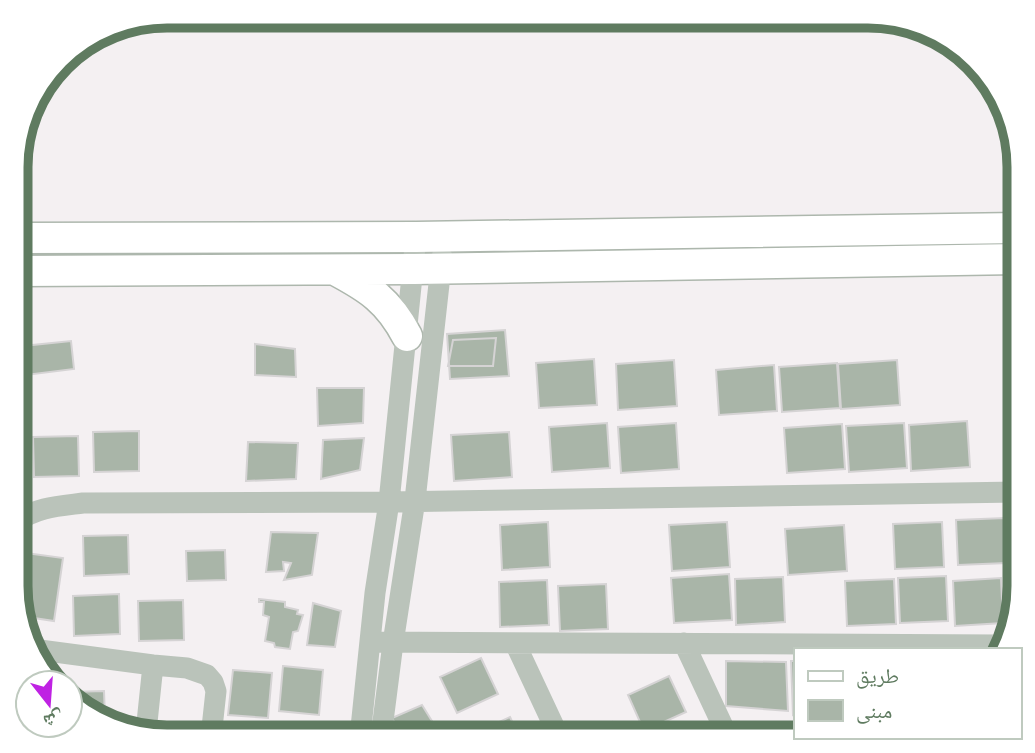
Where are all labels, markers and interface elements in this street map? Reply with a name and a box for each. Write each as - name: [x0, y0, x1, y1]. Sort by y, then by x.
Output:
- legend: [794, 648, 1021, 739]
- text: طريق: [856, 663, 899, 689]
- north arrow: [14, 669, 84, 739]
- text: مبنى: [856, 698, 892, 724]
- text: ش: [41, 706, 67, 734]

